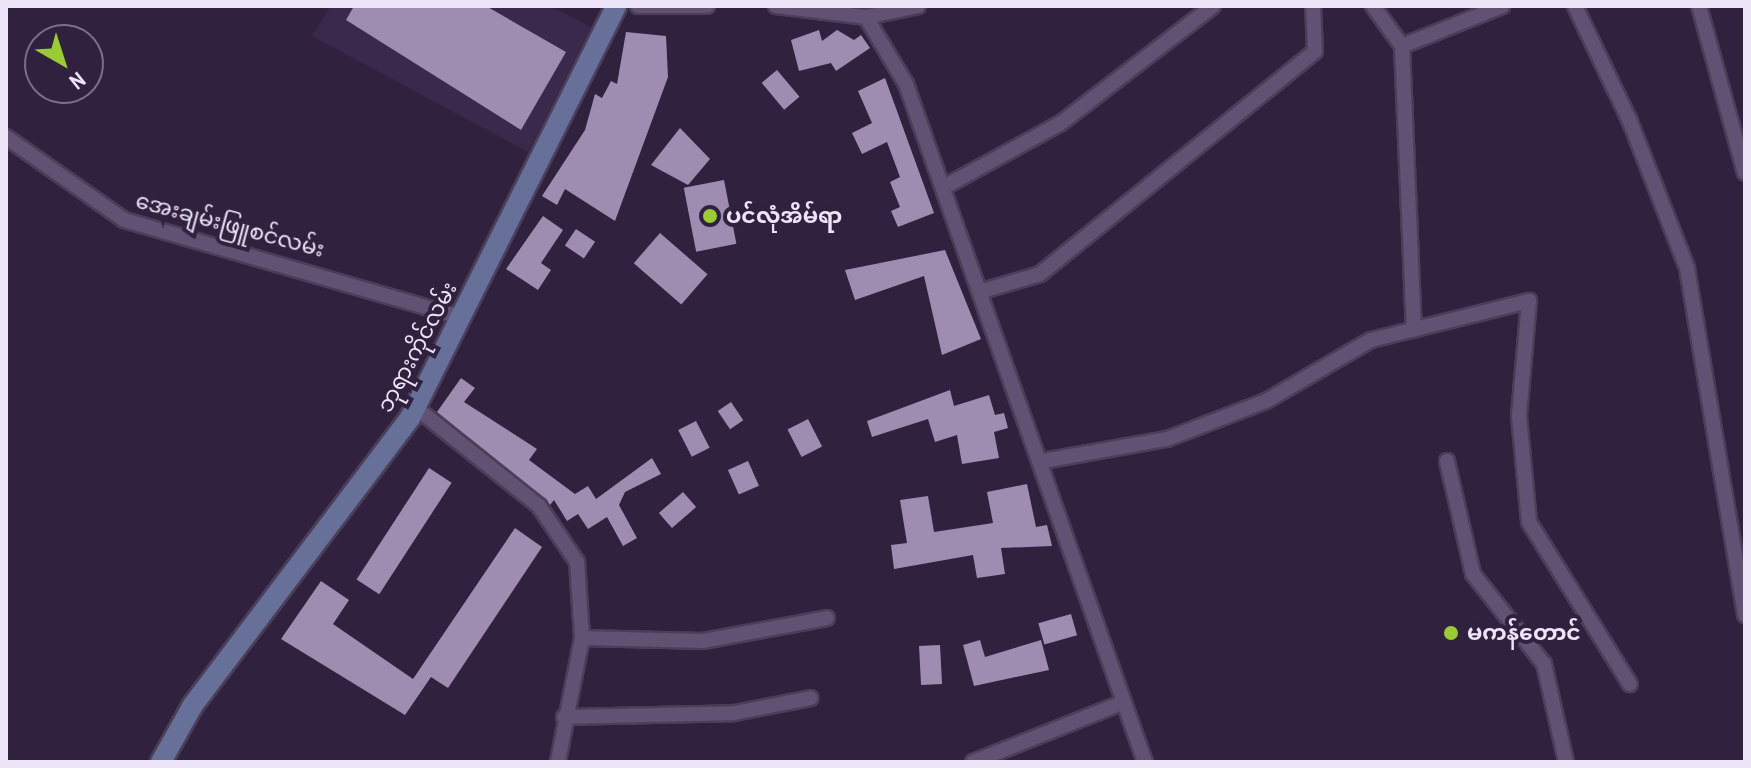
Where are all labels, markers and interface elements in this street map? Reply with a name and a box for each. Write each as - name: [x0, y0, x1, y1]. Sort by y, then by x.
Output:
- north arrow: [24, 24, 104, 104]
- text: N: [63, 65, 92, 97]
- street label: အေးချမ်းဖြူစင်လမ်း: [133, 187, 327, 263]
- place label: ပင်လုံအိမ်ရာ: [726, 203, 842, 229]
- marker: ပင်လုံအိမ်ရာ: [701, 207, 719, 225]
- street label: ဘုရားကိုင်လမ်း: [372, 277, 462, 417]
- place label: မကန်တောင်: [1467, 620, 1581, 646]
- marker: မကန်တောင်: [1442, 624, 1460, 642]

